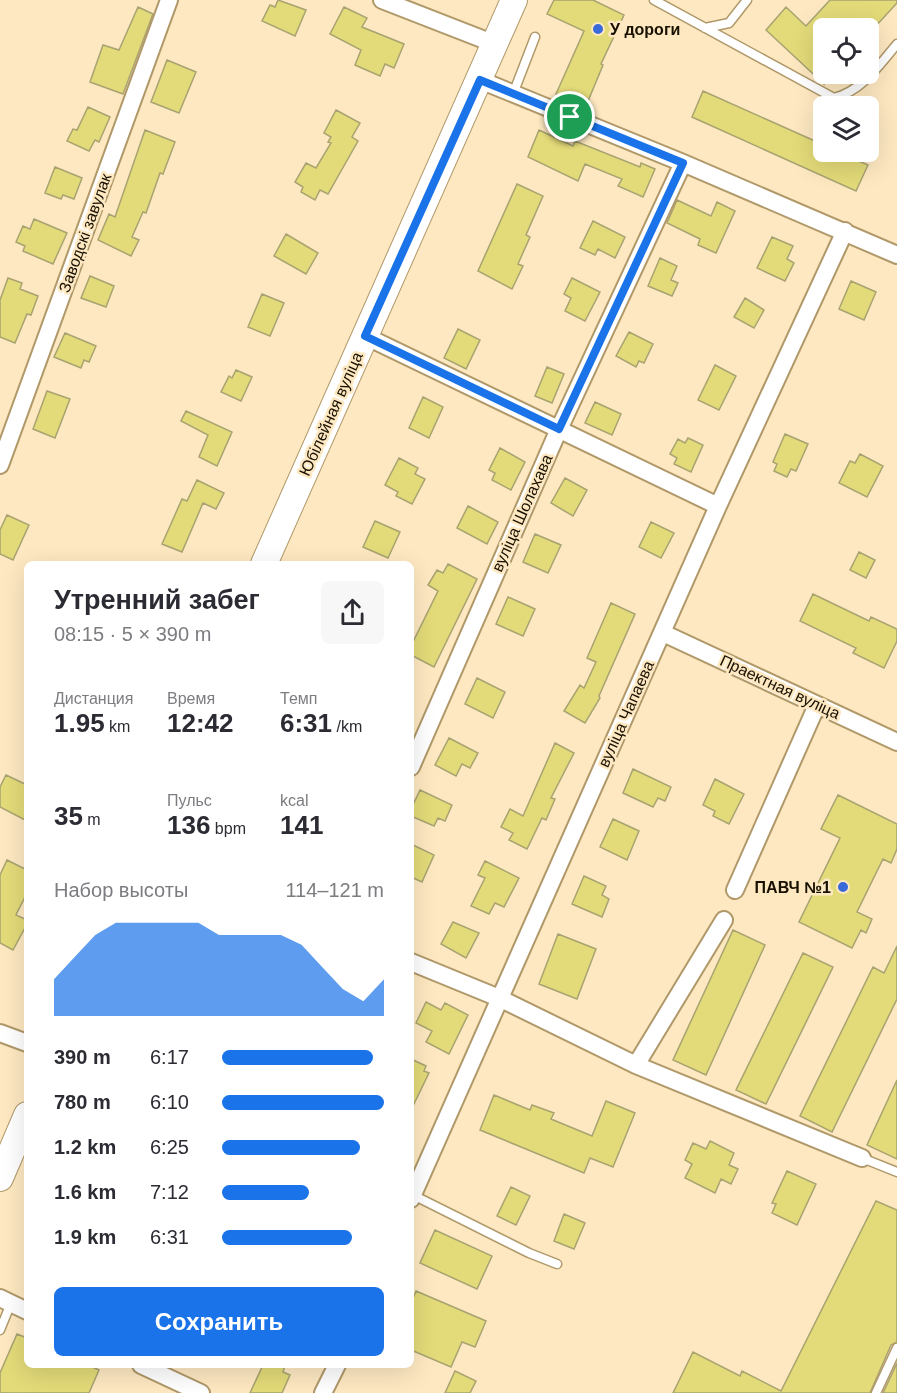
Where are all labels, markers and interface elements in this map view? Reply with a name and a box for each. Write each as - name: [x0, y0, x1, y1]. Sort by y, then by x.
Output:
- map controls: [813, 18, 879, 162]
- button: locate: [813, 18, 879, 84]
- place label: У дороги: [610, 21, 680, 38]
- marker: У дороги: [591, 22, 605, 36]
- pin: [544, 91, 595, 142]
- button: layers: [813, 96, 879, 162]
- icon: arrive: [553, 100, 586, 133]
- street label: Заводскі завулак: [56, 170, 115, 295]
- street label: Юбілейная вуліца: [296, 349, 366, 479]
- street label: вуліца Шолахава: [488, 452, 556, 574]
- button: share: [321, 581, 384, 644]
- text: Утренний забег: [54, 585, 260, 615]
- text: 08:15 · 5 × 390 m: [54, 623, 211, 645]
- street label: Праектная вуліца: [717, 652, 843, 722]
- street label: вуліца Чапаева: [595, 658, 657, 770]
- text: Дистанция: [54, 690, 133, 707]
- text: Время: [167, 690, 215, 707]
- text: Темп: [280, 690, 317, 707]
- text: 1.95: [54, 708, 105, 738]
- text: 12:42: [167, 708, 234, 738]
- text: 6:31: [280, 708, 332, 738]
- text: km: [105, 718, 130, 735]
- text: /km: [332, 718, 362, 735]
- text: Пульс: [167, 792, 212, 809]
- text: kcal: [280, 792, 308, 809]
- text: 35: [54, 801, 83, 831]
- text: 136: [167, 810, 210, 840]
- text: 141: [280, 810, 323, 840]
- text: m: [83, 811, 101, 828]
- text: bpm: [210, 820, 246, 837]
- text: Набор высоты: [54, 879, 188, 901]
- text: 114–121 m: [285, 879, 384, 901]
- place label: ПАВЧ №1: [755, 879, 831, 896]
- marker: ПАВЧ №1: [836, 880, 850, 894]
- text: 390 m: [54, 1046, 111, 1068]
- text: 6:17: [150, 1046, 189, 1068]
- text: 780 m: [54, 1091, 111, 1113]
- text: 6:10: [150, 1091, 189, 1113]
- text: 1.2 km: [54, 1136, 116, 1158]
- text: 6:25: [150, 1136, 189, 1158]
- text: 1.6 km: [54, 1181, 116, 1203]
- text: 7:12: [150, 1181, 189, 1203]
- text: 1.9 km: [54, 1226, 116, 1248]
- text: 6:31: [150, 1226, 189, 1248]
- button: Сохранить: [54, 1287, 384, 1356]

